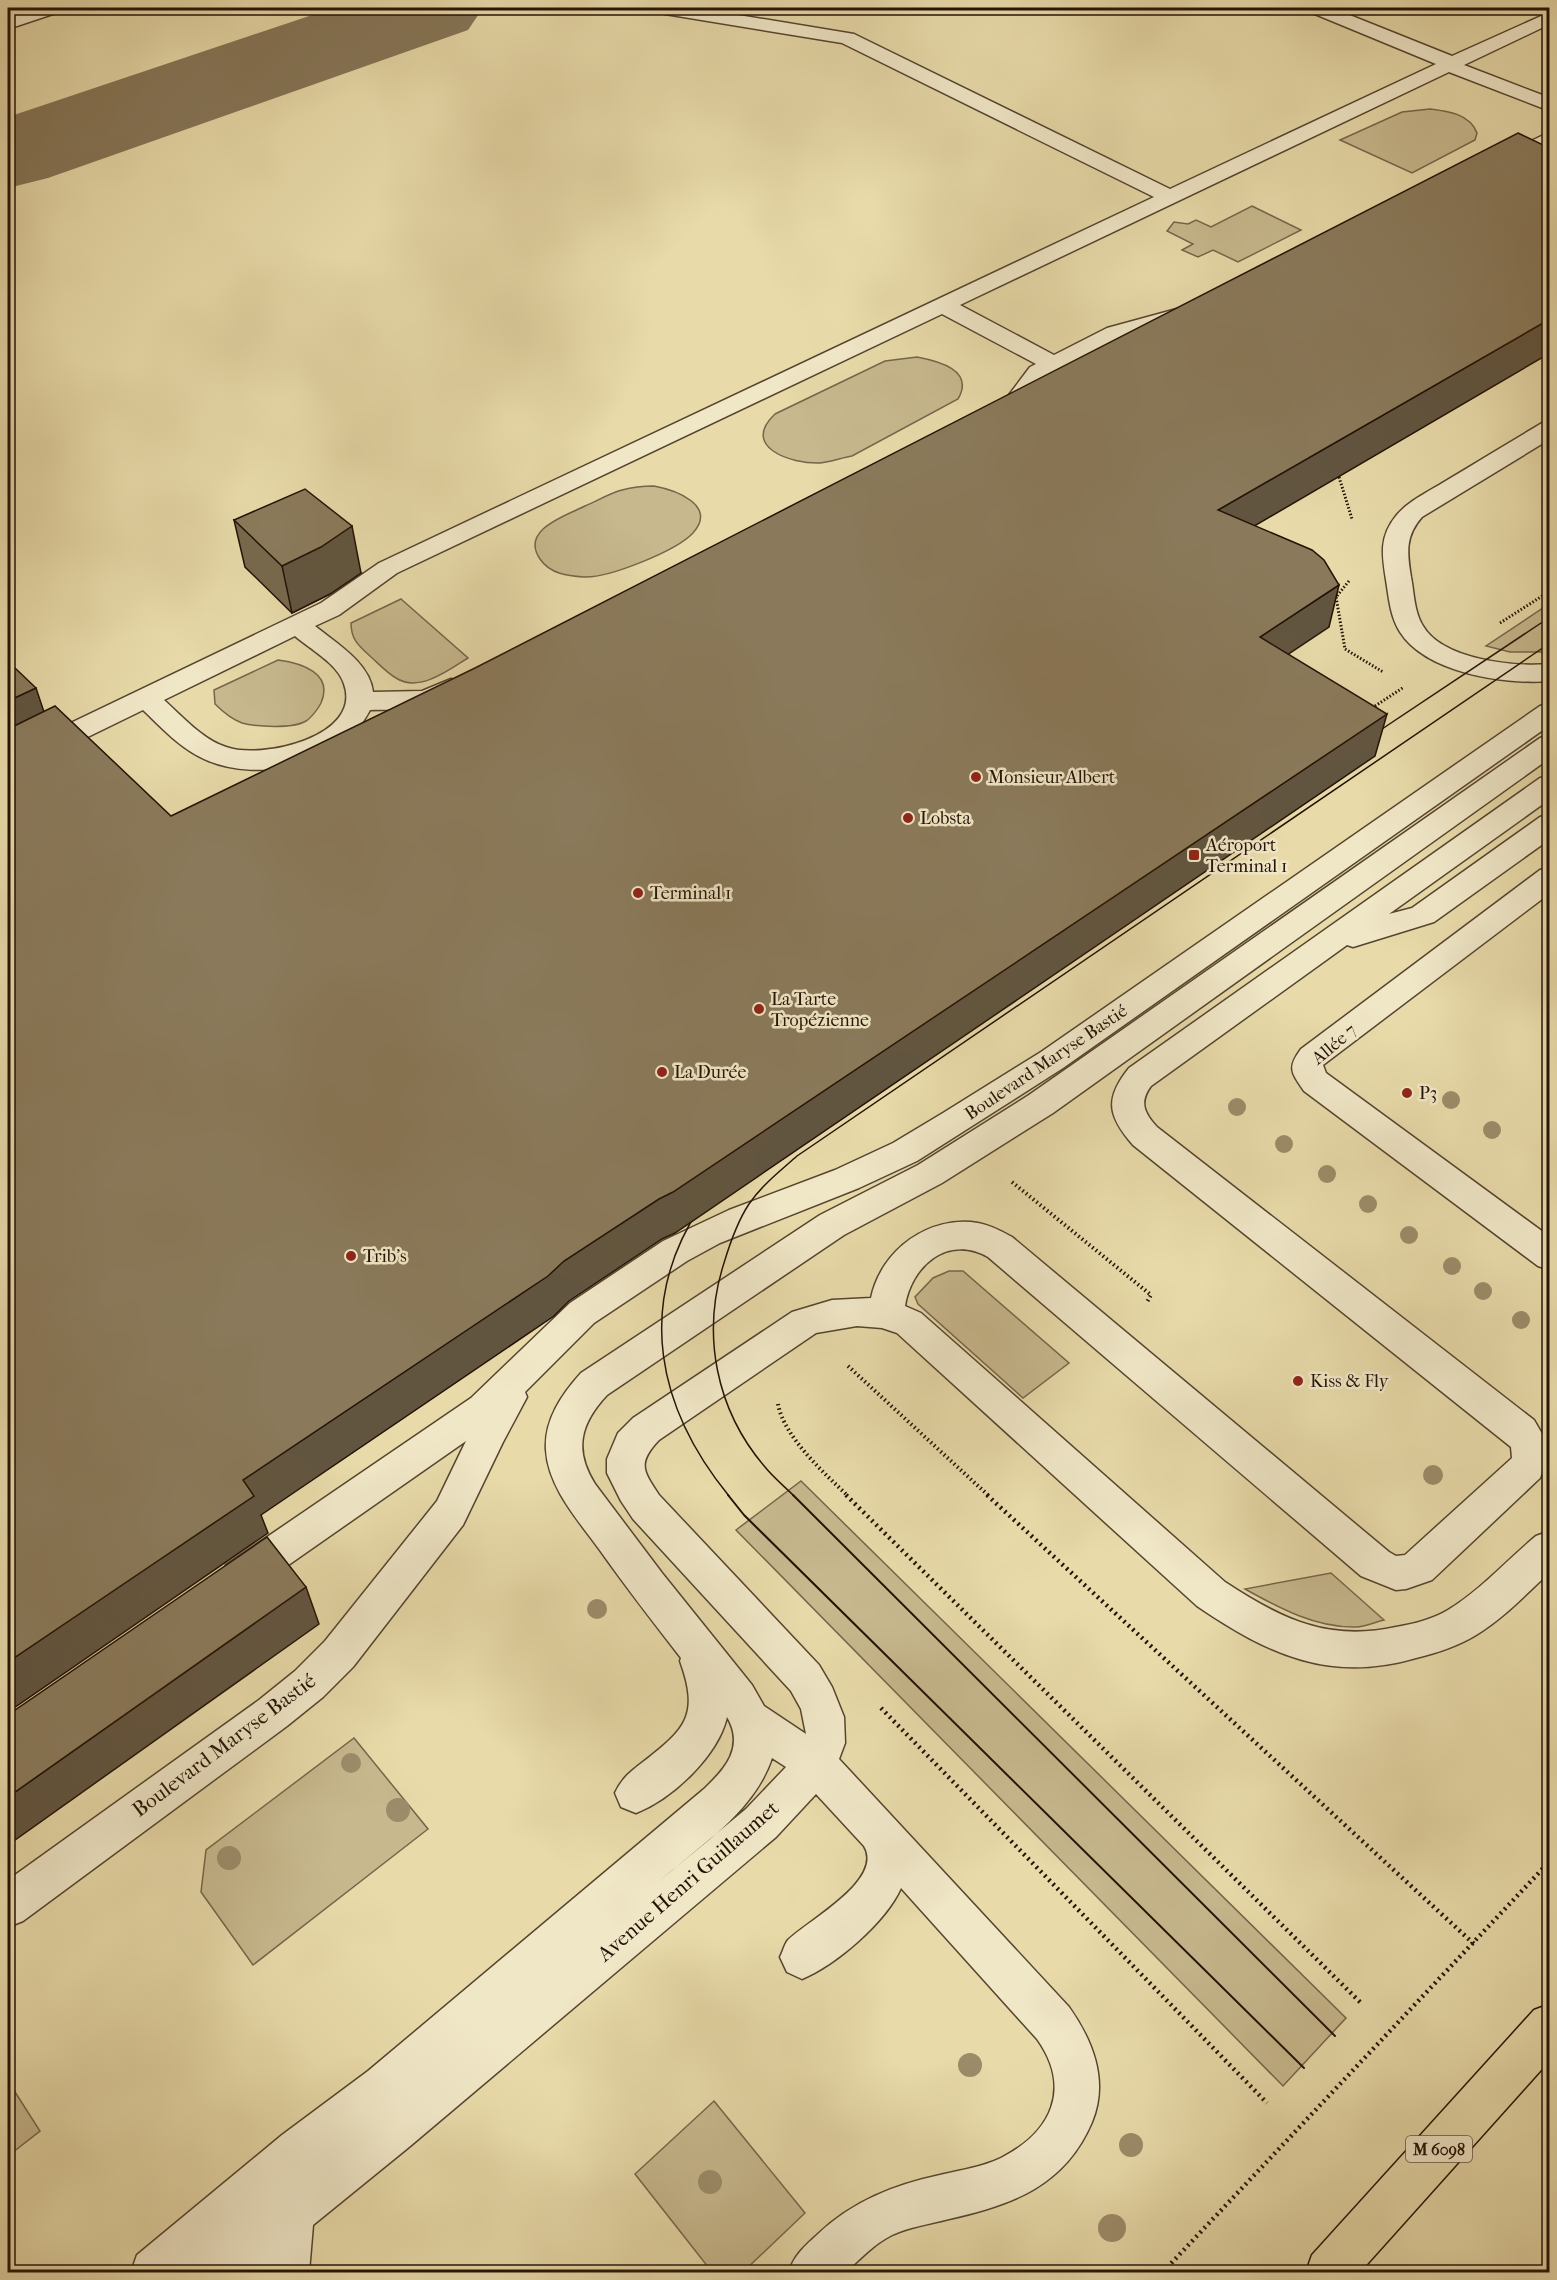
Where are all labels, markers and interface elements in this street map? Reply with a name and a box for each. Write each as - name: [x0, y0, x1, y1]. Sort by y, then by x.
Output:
- place label: Monsieur Albert: [988, 767, 1116, 788]
- marker: Monsieur Albert: [969, 770, 983, 784]
- place label: Lobsta: [920, 808, 972, 829]
- marker: Lobsta: [901, 811, 915, 825]
- place label: Aéroport Terminal 1: [1205, 835, 1288, 877]
- marker: Aéroport Terminal 1: [1187, 848, 1201, 862]
- place label: Terminal 1: [650, 883, 732, 904]
- marker: Terminal 1: [631, 886, 645, 900]
- place label: La Tarte Tropézienne: [771, 989, 869, 1031]
- street label: Boulevard Maryse Bastié: [961, 1000, 1132, 1125]
- marker: La Tarte Tropézienne: [752, 1002, 766, 1016]
- street label: Allée 7: [1307, 1019, 1361, 1070]
- place label: La Durée: [674, 1062, 746, 1083]
- marker: La Durée: [655, 1065, 669, 1079]
- place label: P3: [1419, 1083, 1437, 1104]
- marker: P3: [1400, 1086, 1414, 1100]
- place label: Trib's: [363, 1246, 407, 1267]
- marker: Trib's: [344, 1249, 358, 1263]
- place label: Kiss & Fly: [1310, 1371, 1390, 1392]
- marker: Kiss & Fly: [1291, 1374, 1305, 1388]
- street label: Boulevard Maryse Bastié: [128, 1668, 320, 1822]
- street label: Avenue Henri Guillaumet: [592, 1795, 784, 1967]
- road number: M 6098: [1406, 2136, 1472, 2162]

